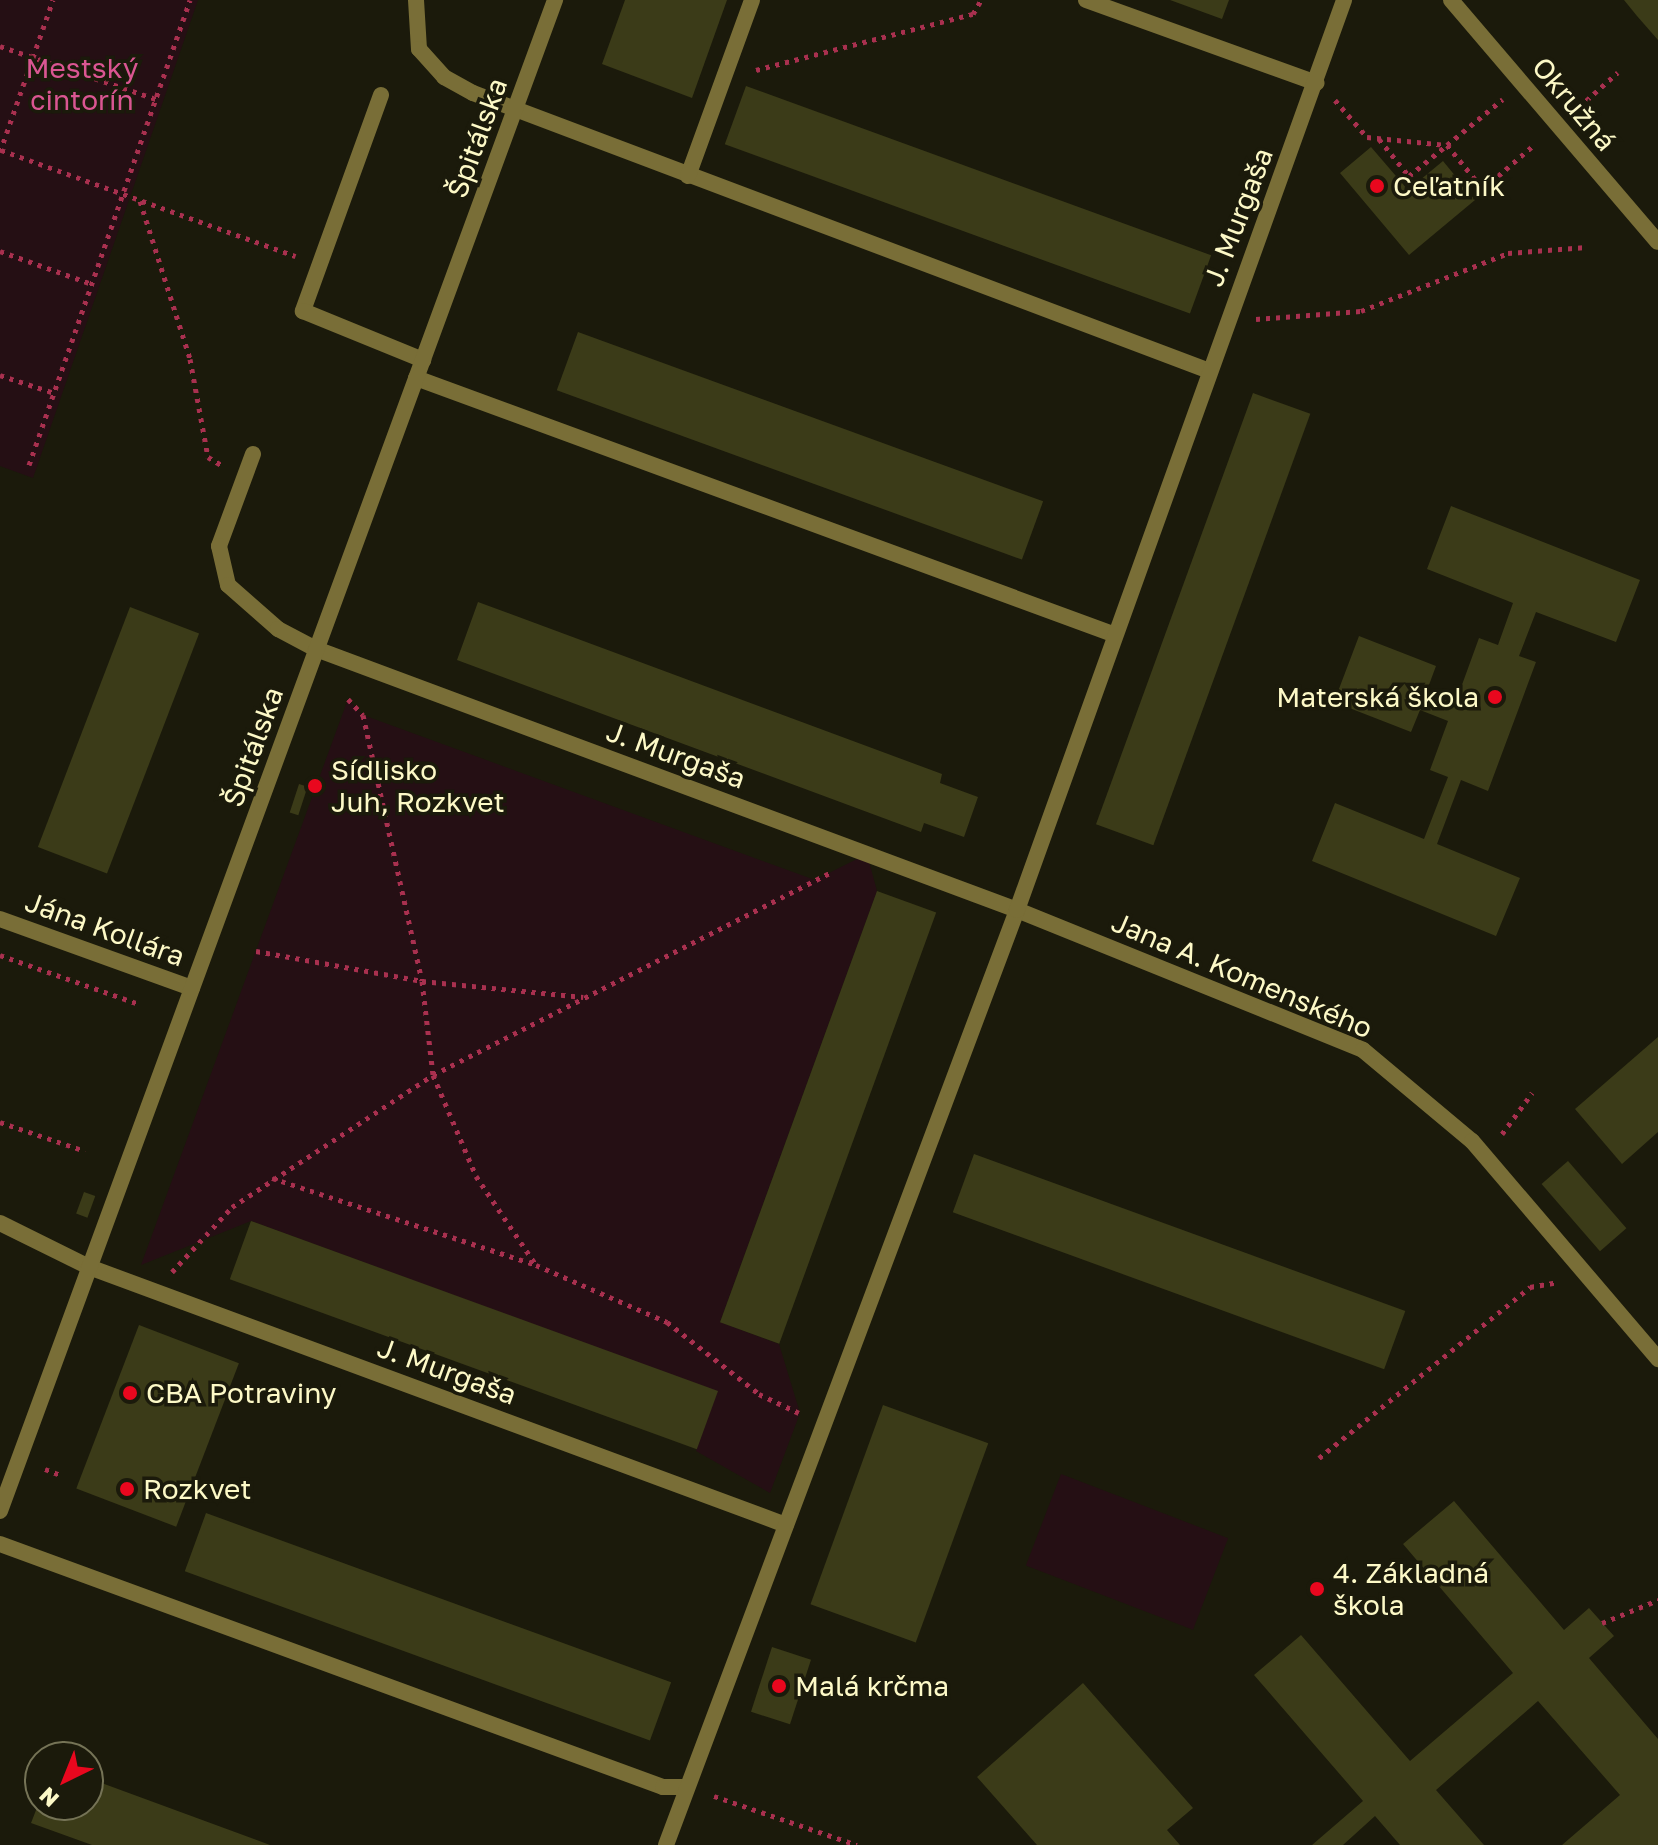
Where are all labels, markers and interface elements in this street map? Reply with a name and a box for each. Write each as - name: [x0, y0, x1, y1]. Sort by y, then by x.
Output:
- street label: Okružná: [1525, 50, 1623, 158]
- park label: Mestský cintorín: [26, 51, 138, 117]
- street label: Špitálska: [440, 74, 514, 202]
- street label: J. Murgaša: [1196, 143, 1280, 291]
- place label: Ceľatník: [1393, 169, 1505, 203]
- marker: Ceľatník: [1368, 177, 1386, 195]
- place label: Materská škola: [1276, 680, 1479, 714]
- street label: Špitálska: [216, 683, 290, 811]
- marker: Materská škola: [1486, 688, 1504, 706]
- street label: J. Murgaša: [602, 714, 750, 796]
- place label: Sídlisko Juh, Rozkvet: [331, 753, 505, 819]
- marker: Sídlisko Juh, Rozkvet: [306, 777, 324, 795]
- street label: Jána Kollára: [21, 885, 189, 973]
- street label: Jana A. Komenského: [1107, 905, 1377, 1045]
- street label: J. Murgaša: [373, 1330, 521, 1412]
- place label: CBA Potraviny: [146, 1376, 336, 1410]
- marker: CBA Potraviny: [121, 1384, 139, 1402]
- place label: Rozkvet: [143, 1472, 251, 1506]
- marker: Rozkvet: [118, 1480, 136, 1498]
- place label: 4. Základná škola: [1333, 1556, 1489, 1622]
- marker: 4. Základná škola: [1308, 1580, 1326, 1598]
- place label: Malá krčma: [795, 1669, 949, 1703]
- marker: Malá krčma: [770, 1677, 788, 1695]
- north arrow: [24, 1741, 104, 1821]
- text: N: [33, 1782, 64, 1813]

